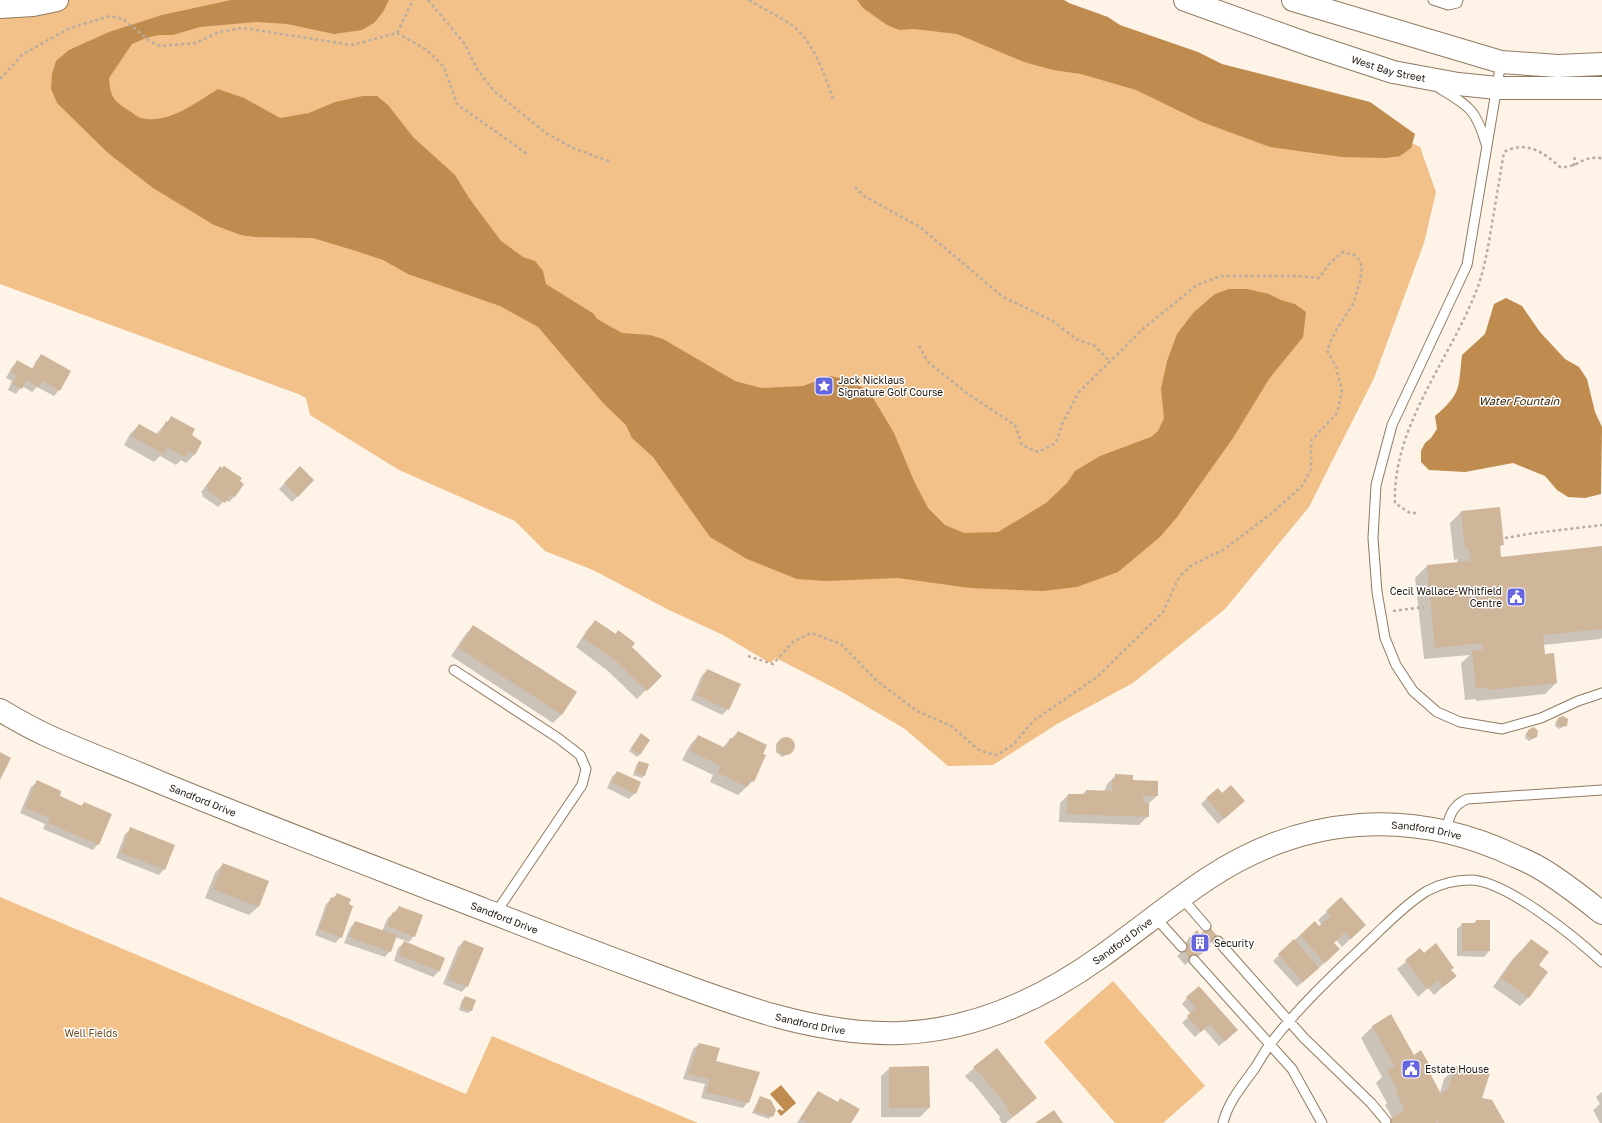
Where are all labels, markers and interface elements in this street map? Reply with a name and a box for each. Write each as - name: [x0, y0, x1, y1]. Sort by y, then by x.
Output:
- street label: West Bay Street: [1350, 53, 1427, 84]
- place label: Jack Nicklaus Signature Golf Course: [838, 374, 943, 398]
- place icon: Jack Nicklaus Signature Golf Course: [813, 375, 835, 397]
- water label: Water Fountain: [1479, 394, 1561, 407]
- place label: Cecil Wallace-Whitfield Centre: [1390, 585, 1502, 609]
- public building icon: Cecil Wallace-Whitfield Centre: [1505, 586, 1527, 608]
- street label: Sandford Drive: [168, 781, 238, 819]
- street label: Sandford Drive: [1391, 819, 1463, 842]
- street label: Sandford Drive: [469, 899, 540, 936]
- street label: Sandford Drive: [1090, 915, 1155, 967]
- building icon: Security: [1189, 932, 1211, 954]
- place label: Security: [1214, 937, 1254, 949]
- street label: Sandford Drive: [774, 1010, 846, 1036]
- park label: Well Fields: [65, 1027, 117, 1039]
- public building icon: Estate House: [1400, 1058, 1422, 1080]
- place label: Estate House: [1425, 1063, 1489, 1075]

